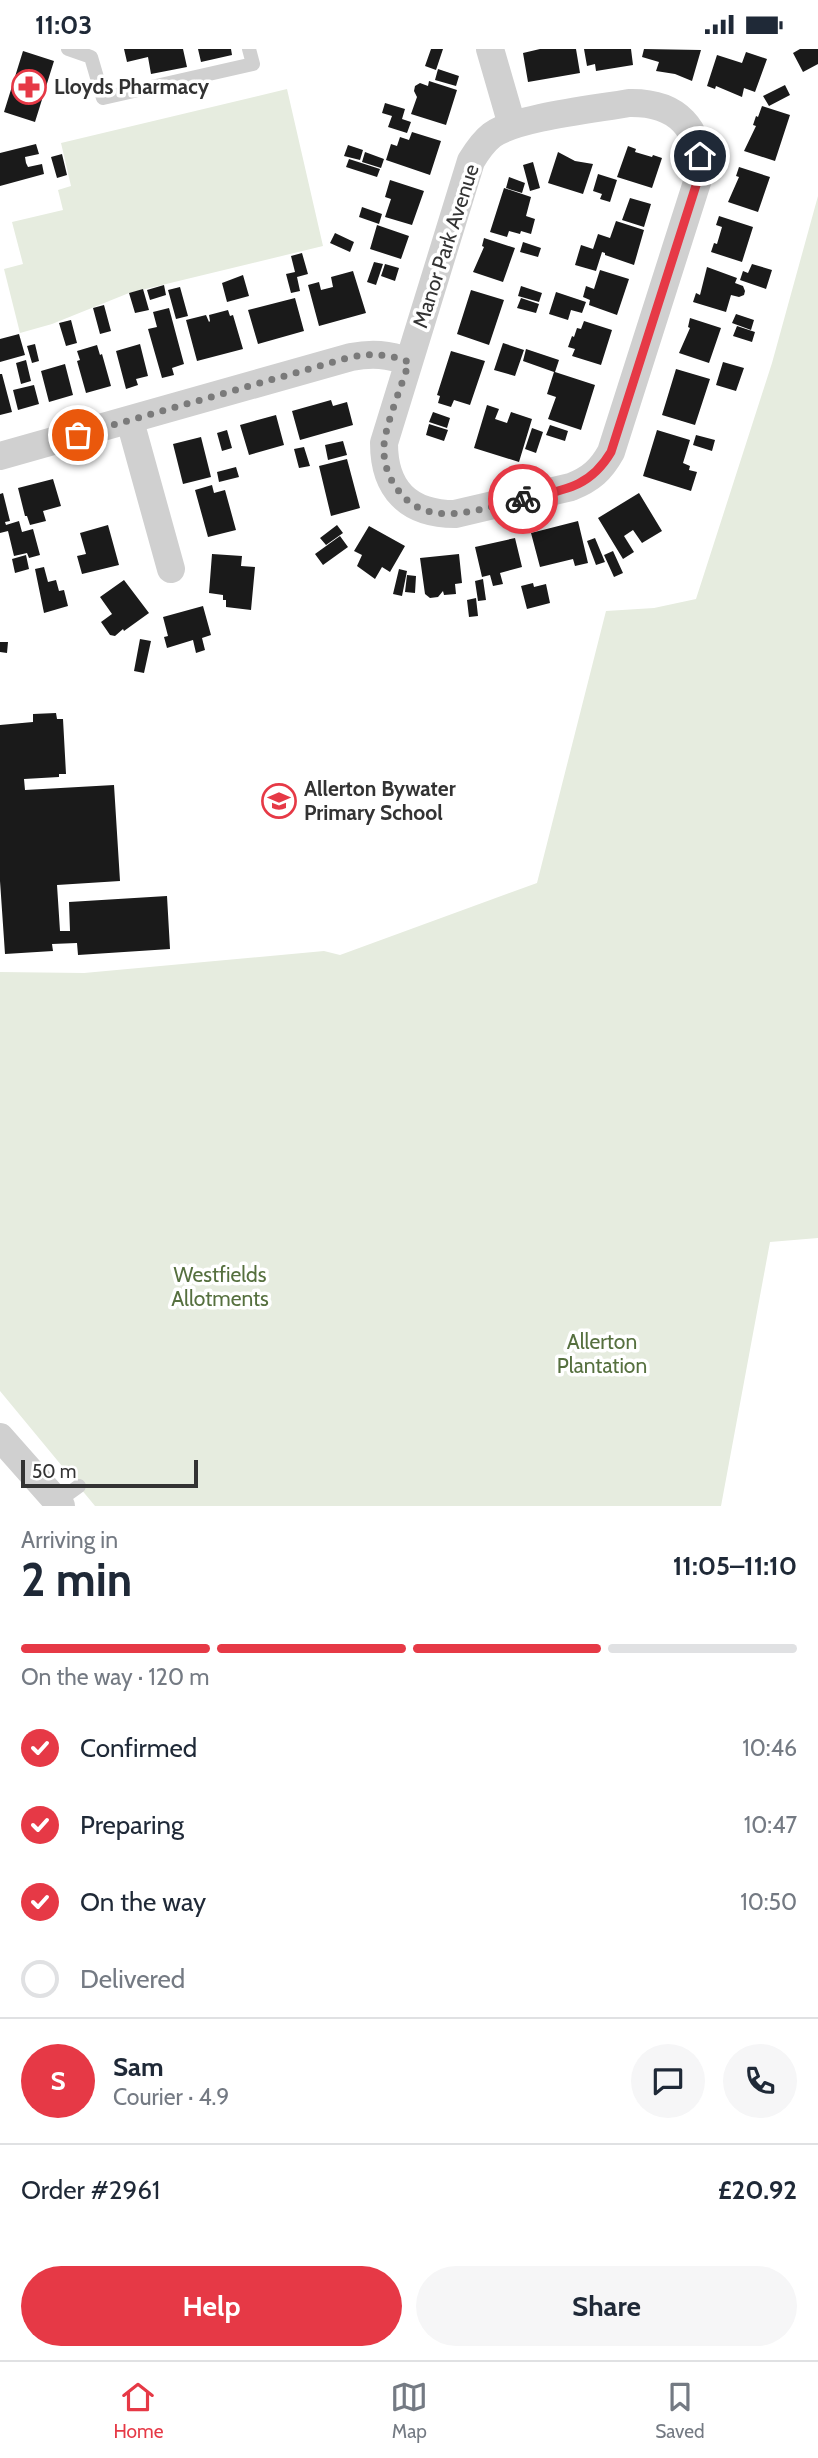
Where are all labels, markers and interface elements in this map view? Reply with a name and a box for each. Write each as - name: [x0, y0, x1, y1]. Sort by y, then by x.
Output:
- text: 11:03: [35, 9, 92, 41]
- pharmacy icon: Lloyds Pharmacy: [10, 68, 48, 106]
- place label: Lloyds Pharmacy: [54, 74, 210, 99]
- pin: [670, 126, 730, 186]
- icon: home: [681, 137, 719, 175]
- street label: Manor Park Avenue: [407, 161, 484, 331]
- pin: [48, 405, 108, 465]
- icon: bag: [59, 416, 97, 454]
- courier: [488, 464, 558, 534]
- icon: bike: [504, 480, 542, 518]
- place label: Allerton Bywater Primary School: [304, 776, 456, 825]
- school or university icon: Allerton Bywater Primary School: [260, 782, 298, 820]
- park label: Westfields Allotments: [171, 1262, 269, 1311]
- park label: Allerton Plantation: [557, 1329, 647, 1378]
- scale bar: [21, 1457, 198, 1489]
- text: 50 m: [32, 1460, 76, 1483]
- text: Arriving in: [21, 1526, 118, 1554]
- text: 11:05–11:10: [673, 1550, 797, 1582]
- text: 2 min: [21, 1552, 132, 1608]
- text: On the way · 120 m: [21, 1663, 209, 1691]
- icon: check: [21, 1729, 59, 1767]
- text: Confirmed: [80, 1732, 197, 1764]
- text: 10:46: [742, 1734, 797, 1762]
- icon: check: [21, 1806, 59, 1844]
- text: Preparing: [80, 1809, 184, 1841]
- text: 10:47: [744, 1811, 797, 1839]
- icon: check: [21, 1883, 59, 1921]
- text: On the way: [80, 1886, 206, 1918]
- text: 10:50: [740, 1888, 797, 1916]
- text: Delivered: [80, 1963, 185, 1995]
- button: chat: [631, 2044, 705, 2118]
- button: phone: [723, 2044, 797, 2118]
- text: Sam: [113, 2051, 164, 2083]
- text: S: [50, 2065, 66, 2097]
- text: Courier · 4.9: [113, 2083, 229, 2111]
- text: Order #2961: [21, 2174, 160, 2206]
- text: £20.92: [718, 2174, 797, 2206]
- button: Help: [21, 2266, 402, 2346]
- button: Share: [416, 2266, 797, 2346]
- tab: Home: [113, 2378, 163, 2443]
- tab: Map: [390, 2378, 428, 2443]
- tab: Saved: [655, 2378, 705, 2443]

